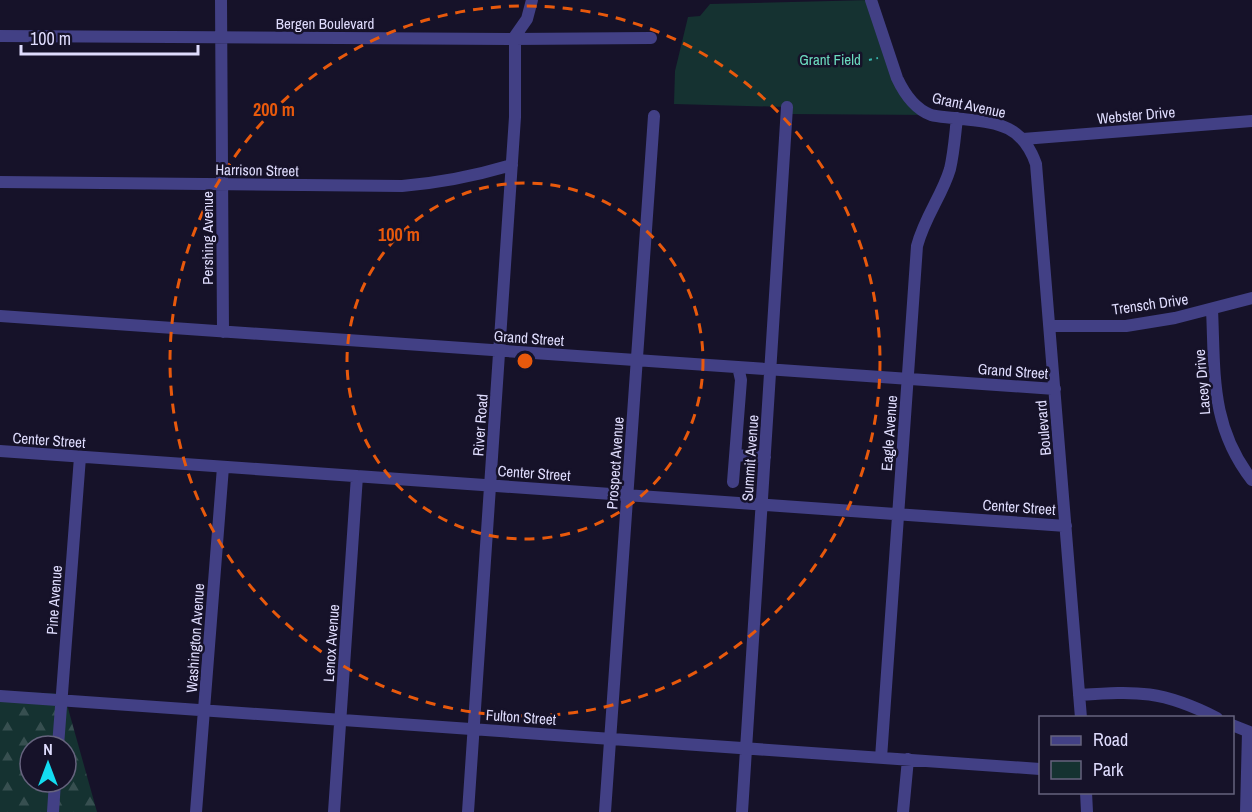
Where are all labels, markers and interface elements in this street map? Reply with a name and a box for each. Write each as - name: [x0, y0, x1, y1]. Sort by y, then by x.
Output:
- street label: Bergen Boulevard: [276, 13, 374, 34]
- scale bar: [21, 18, 198, 56]
- text: 100 m: [30, 26, 71, 51]
- park label: Grant Field: [799, 49, 861, 70]
- street label: Grant Avenue: [930, 87, 1008, 123]
- text: 200 m: [253, 97, 295, 122]
- street label: Webster Drive: [1096, 101, 1176, 129]
- street label: Harrison Street: [215, 159, 299, 181]
- street label: Pershing Avenue: [197, 191, 218, 285]
- text: 100 m: [378, 222, 420, 247]
- street label: Trensch Drive: [1111, 288, 1190, 320]
- street label: Grand Street: [493, 325, 565, 351]
- street label: Lacey Drive: [1189, 348, 1215, 416]
- centre of rings: [515, 351, 535, 371]
- street label: Grand Street: [977, 358, 1049, 384]
- street label: River Road: [467, 393, 493, 457]
- street label: Eagle Avenue: [876, 394, 902, 471]
- street label: Boulevard: [1030, 399, 1056, 457]
- street label: Summit Avenue: [737, 414, 764, 502]
- street label: Prospect Avenue: [601, 416, 629, 510]
- street label: Center Street: [12, 427, 87, 453]
- street label: Center Street: [497, 460, 572, 486]
- street label: Center Street: [982, 494, 1057, 520]
- street label: Pine Avenue: [41, 564, 67, 635]
- street label: Washington Avenue: [181, 583, 209, 693]
- street label: Lenox Avenue: [318, 603, 344, 683]
- street label: Fulton Street: [485, 704, 557, 730]
- legend: [1039, 716, 1234, 794]
- text: Road: [1093, 727, 1128, 752]
- north arrow: [18, 734, 78, 794]
- text: N: [43, 738, 53, 760]
- text: Park: [1093, 757, 1124, 782]

